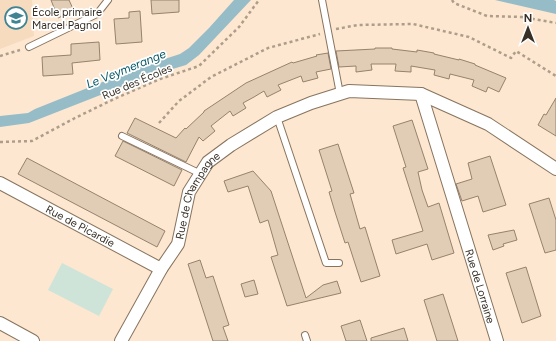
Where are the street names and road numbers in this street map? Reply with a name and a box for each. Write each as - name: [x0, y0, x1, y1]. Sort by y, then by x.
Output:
- street label: Rue des Écoles: [100, 61, 174, 103]
- street label: Rue de Champagne: [173, 149, 222, 240]
- street label: Rue de Picardie: [44, 202, 117, 250]
- street label: Rue de Lorraine: [463, 247, 498, 325]

